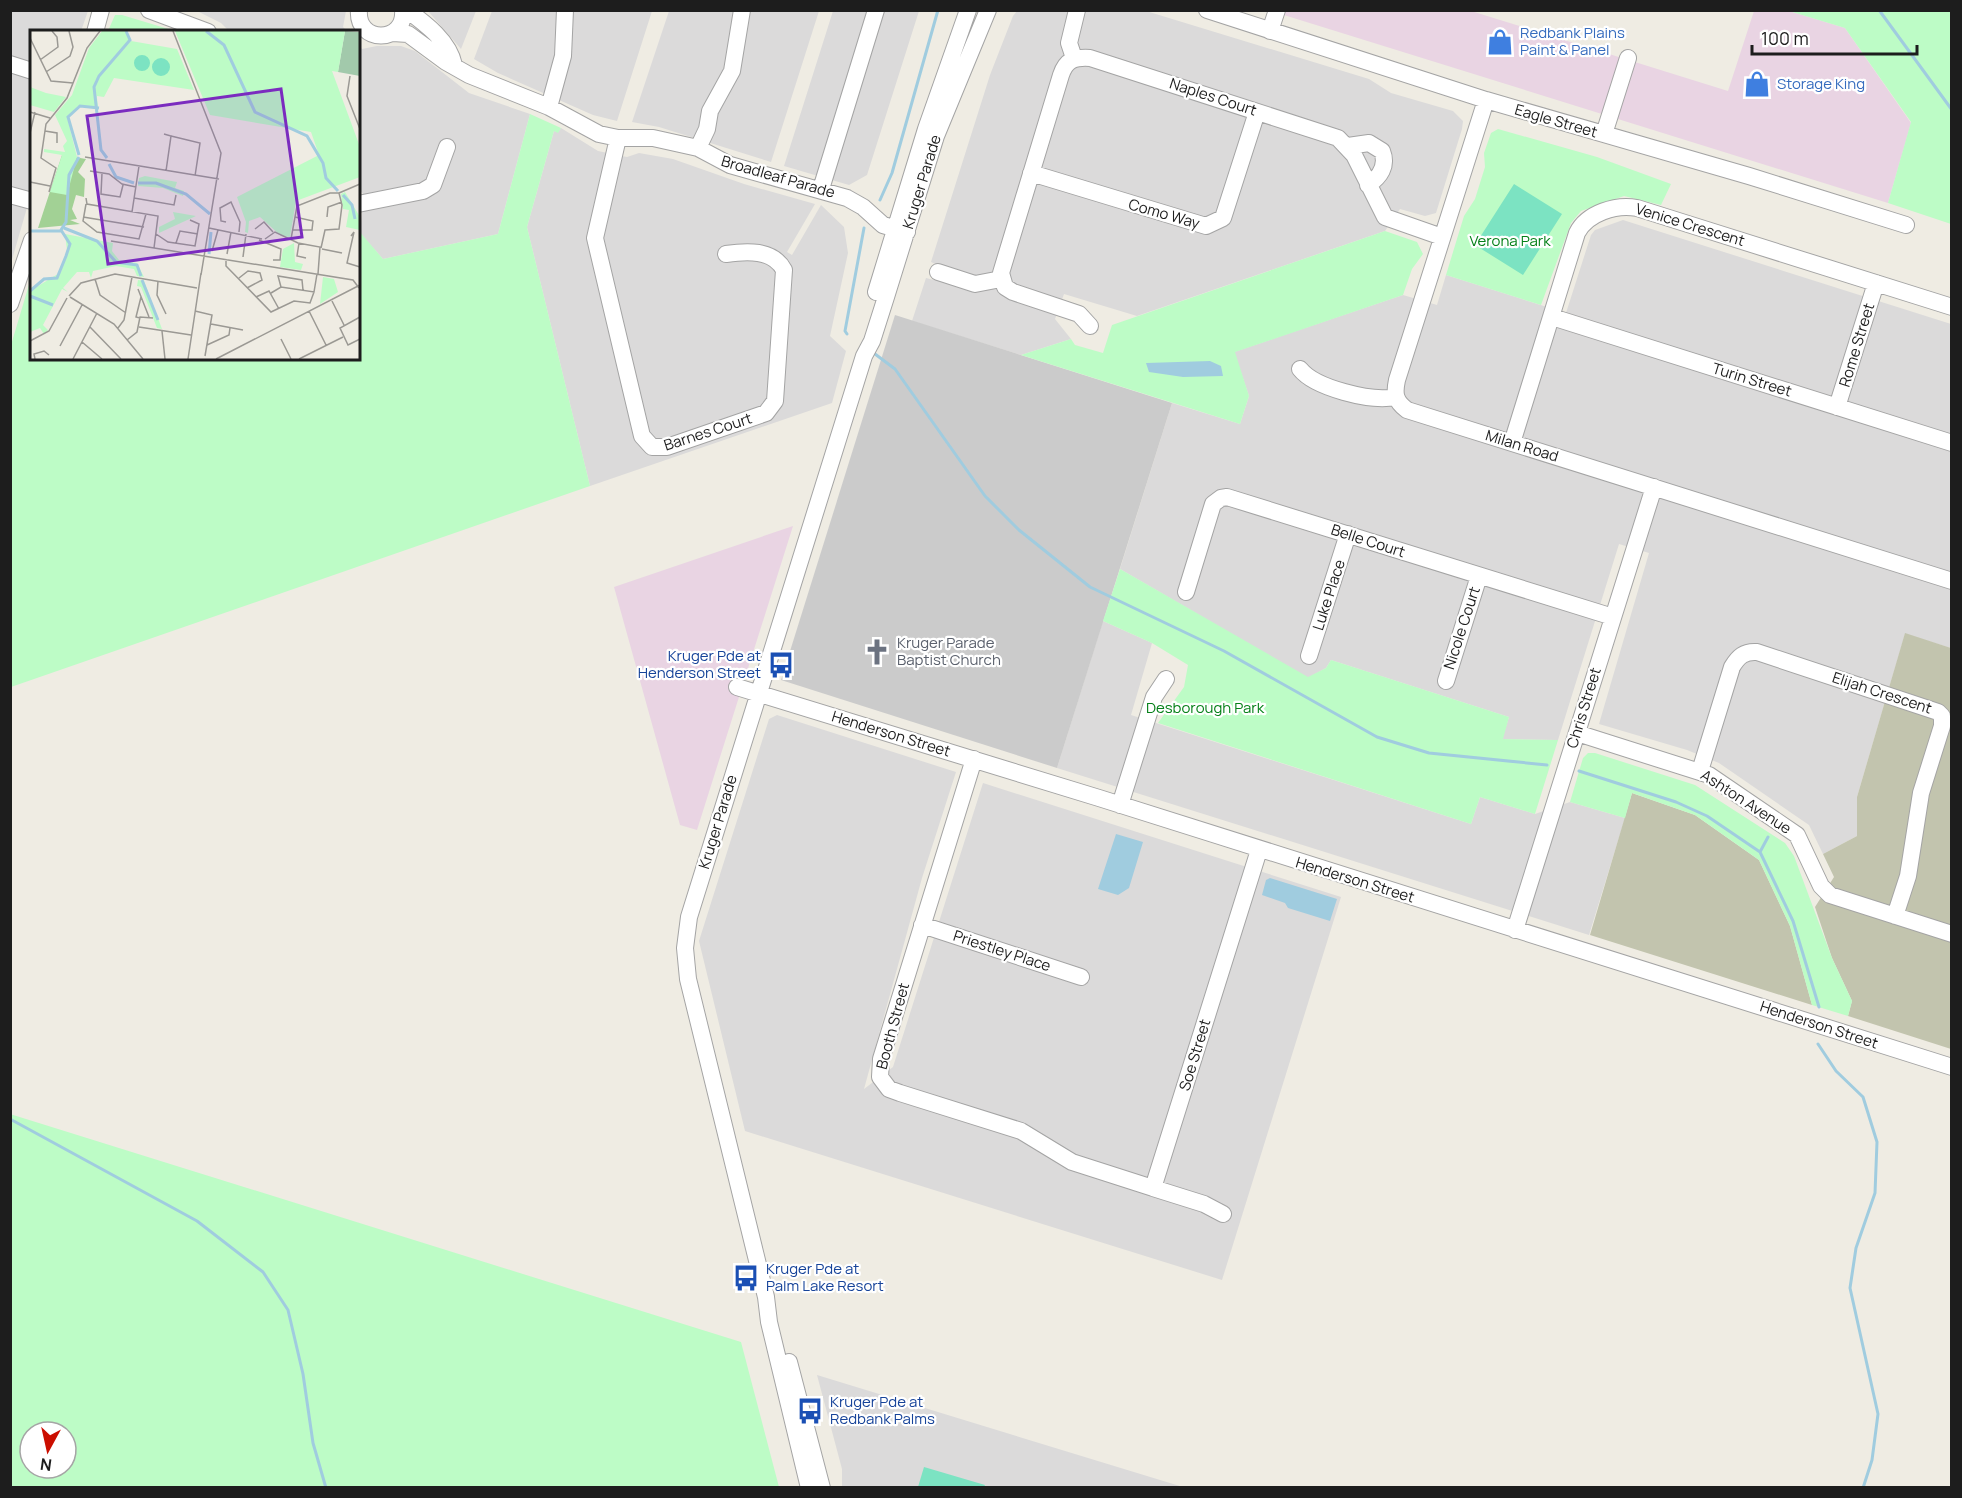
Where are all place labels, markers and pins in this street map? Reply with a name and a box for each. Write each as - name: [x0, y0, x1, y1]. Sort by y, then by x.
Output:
- place label: Redbank Plains Paint & Panel: [1520, 22, 1625, 60]
- shop icon: Redbank Plains Paint & Panel: [1485, 27, 1515, 57]
- shop icon: Storage King: [1742, 69, 1772, 99]
- place label: Storage King: [1777, 73, 1865, 94]
- place label: Kruger Parade Baptist Church: [897, 632, 1001, 670]
- church icon: Kruger Parade Baptist Church: [862, 637, 892, 667]
- place label: Kruger Pde at Henderson Street: [638, 645, 761, 683]
- bus stop icon: Kruger Pde at Henderson Street: [766, 650, 796, 680]
- place label: Kruger Pde at Palm Lake Resort: [766, 1258, 884, 1296]
- bus stop icon: Kruger Pde at Palm Lake Resort: [731, 1263, 761, 1293]
- place label: Kruger Pde at Redbank Palms: [830, 1391, 935, 1429]
- bus stop icon: Kruger Pde at Redbank Palms: [795, 1396, 825, 1426]

